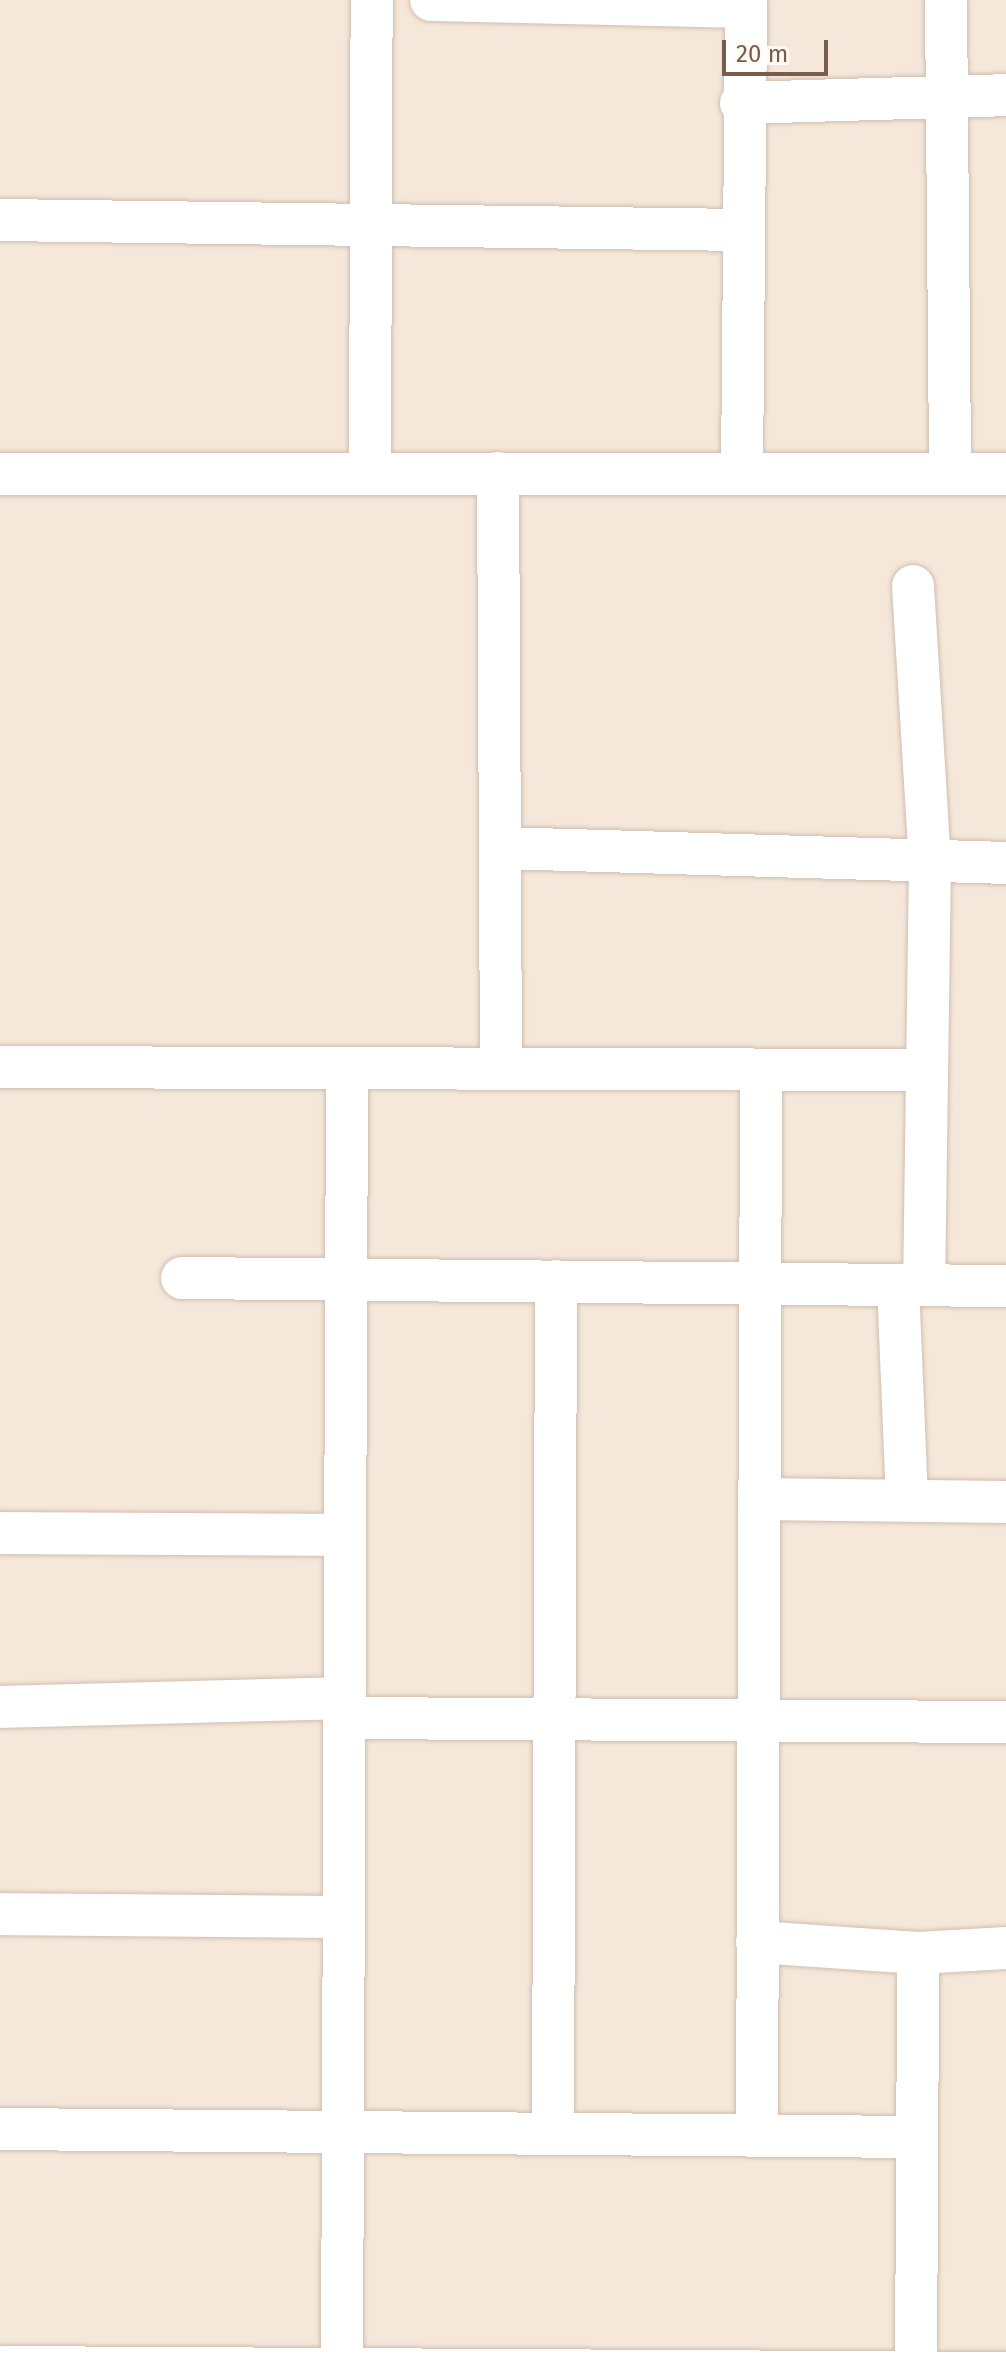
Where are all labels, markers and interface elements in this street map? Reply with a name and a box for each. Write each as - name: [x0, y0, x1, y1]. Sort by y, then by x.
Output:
- scale bar: [726, 24, 832, 74]
- text: 20 m: [736, 40, 788, 68]

